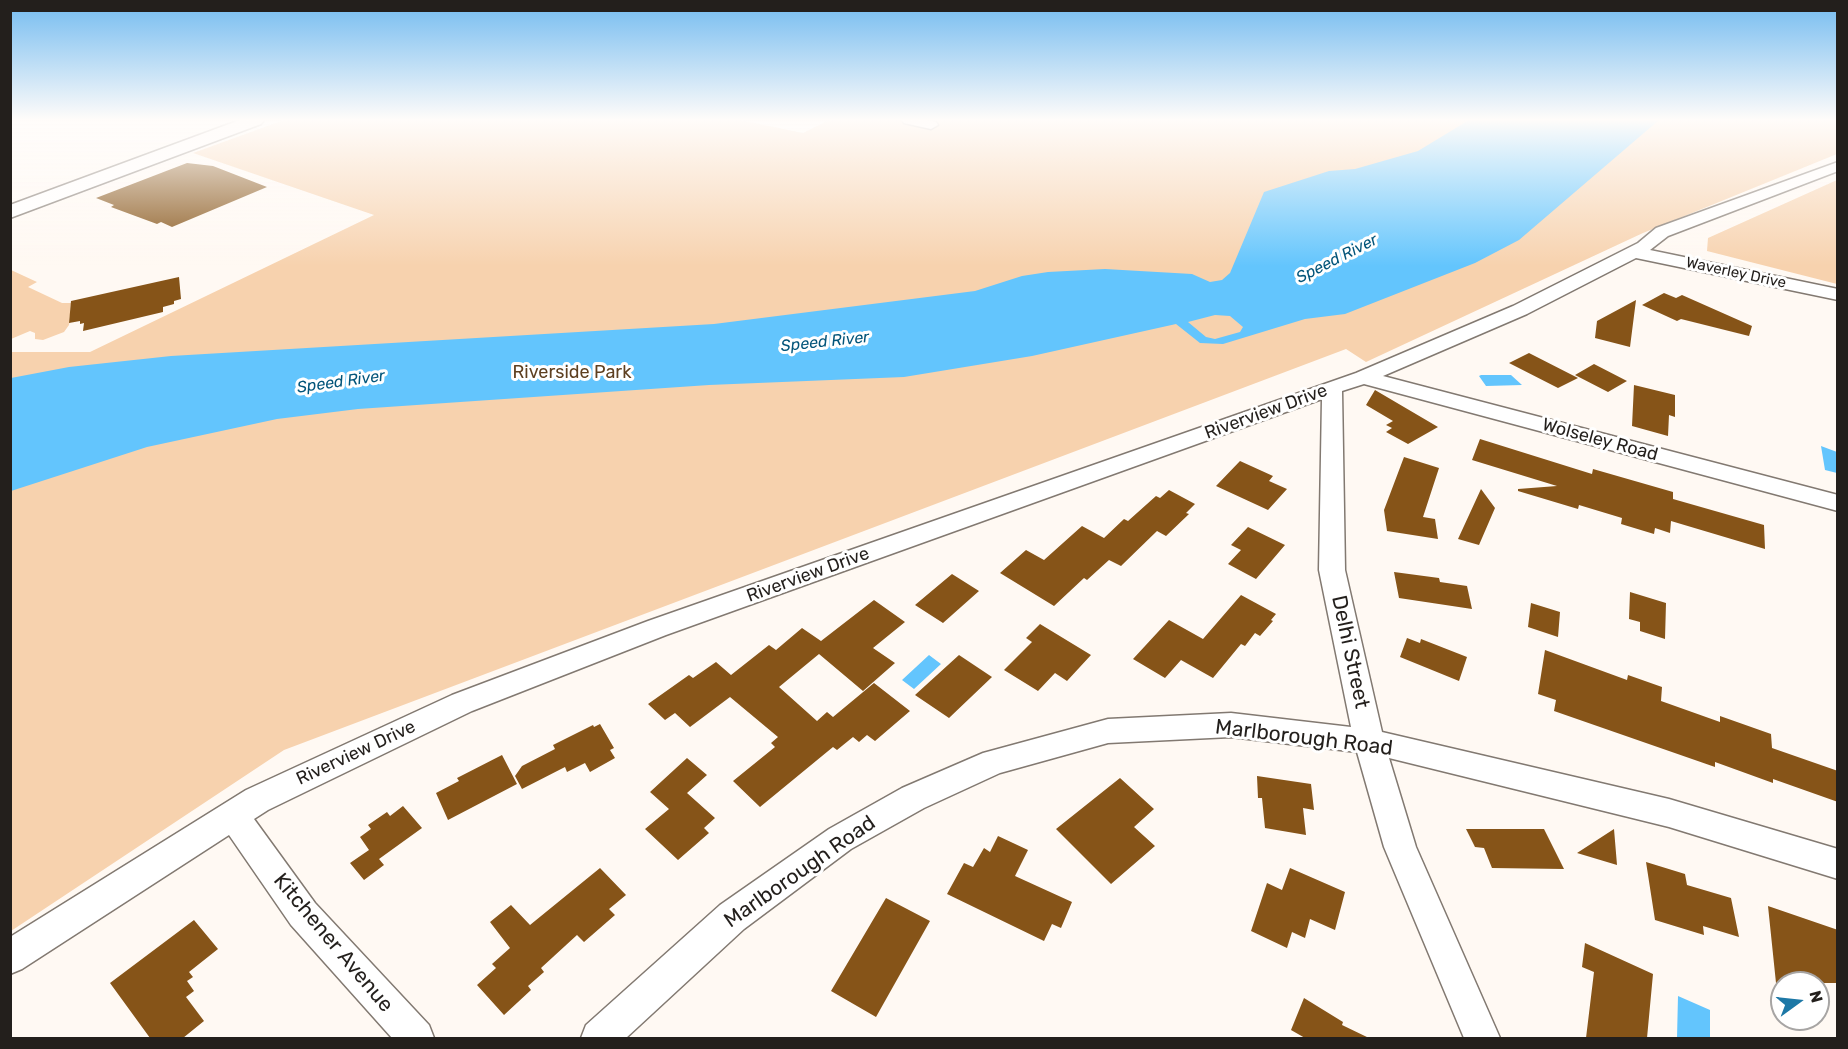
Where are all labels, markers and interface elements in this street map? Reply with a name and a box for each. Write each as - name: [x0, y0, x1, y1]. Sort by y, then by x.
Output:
- water label: Speed River: [1293, 230, 1381, 288]
- street label: Waverley Drive: [1684, 254, 1788, 292]
- water label: Speed River: [780, 328, 870, 356]
- park label: Riverside Park: [513, 362, 631, 384]
- water label: Speed River: [296, 366, 386, 398]
- street label: Riverview Drive: [1202, 380, 1330, 444]
- street label: Wolseley Road: [1540, 414, 1660, 466]
- street label: Riverview Drive: [744, 543, 872, 607]
- street label: Delhi Street: [1326, 593, 1374, 711]
- street label: Marlborough Road: [1214, 715, 1394, 761]
- street label: Riverview Drive: [293, 716, 419, 790]
- street label: Marlborough Road: [720, 810, 880, 934]
- street label: Kitchener Avenue: [268, 869, 398, 1017]
- north arrow: [1770, 971, 1830, 1031]
- text: N: [1805, 989, 1827, 1005]

